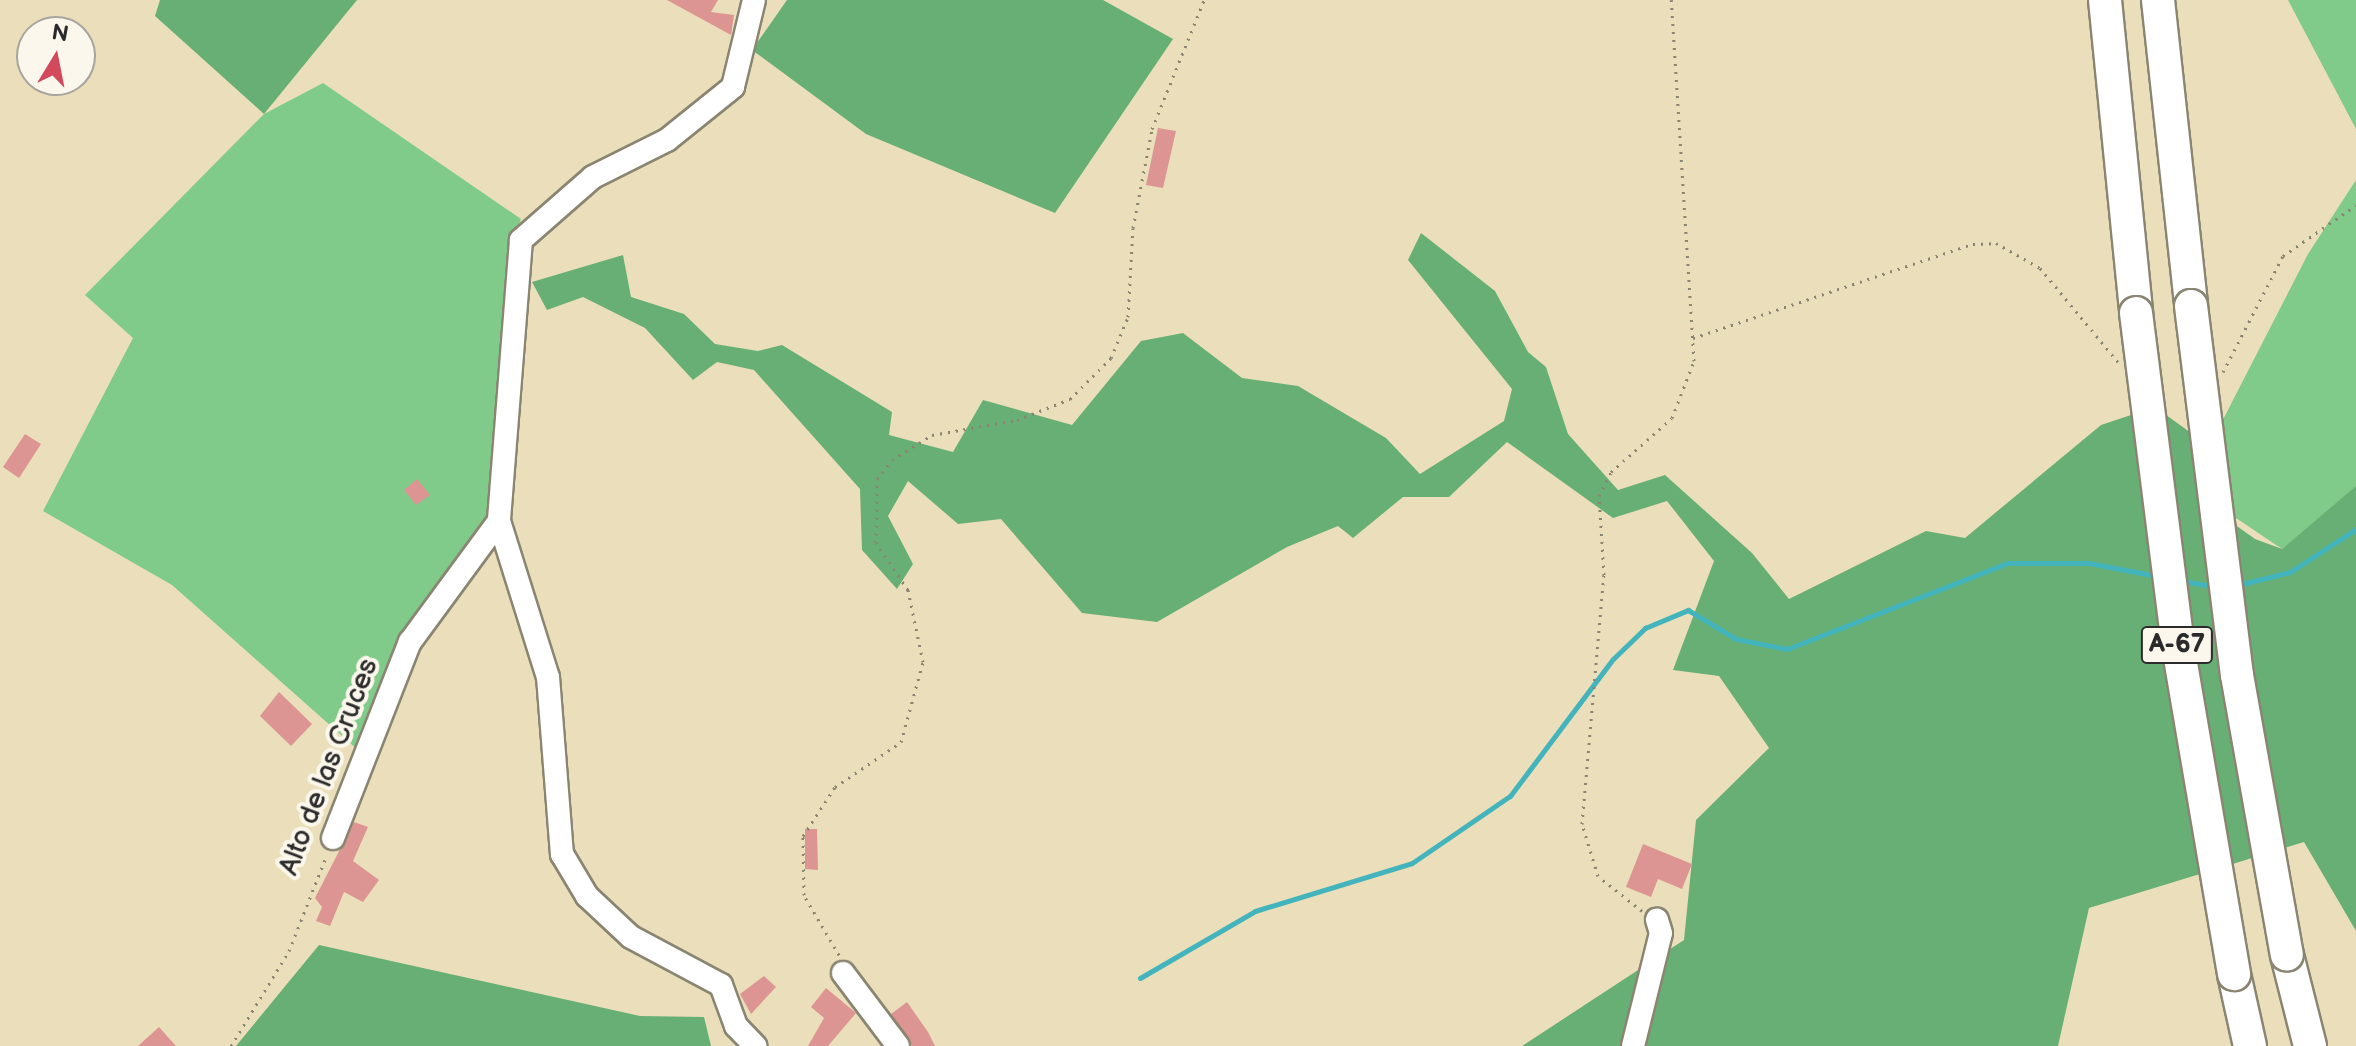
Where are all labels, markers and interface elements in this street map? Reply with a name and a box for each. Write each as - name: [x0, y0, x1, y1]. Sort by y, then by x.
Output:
- north arrow: [16, 16, 96, 96]
- text: N: [49, 19, 70, 49]
- road number: A-67: [2139, 623, 2215, 667]
- street label: Alto de las Cruces: [272, 654, 386, 880]

